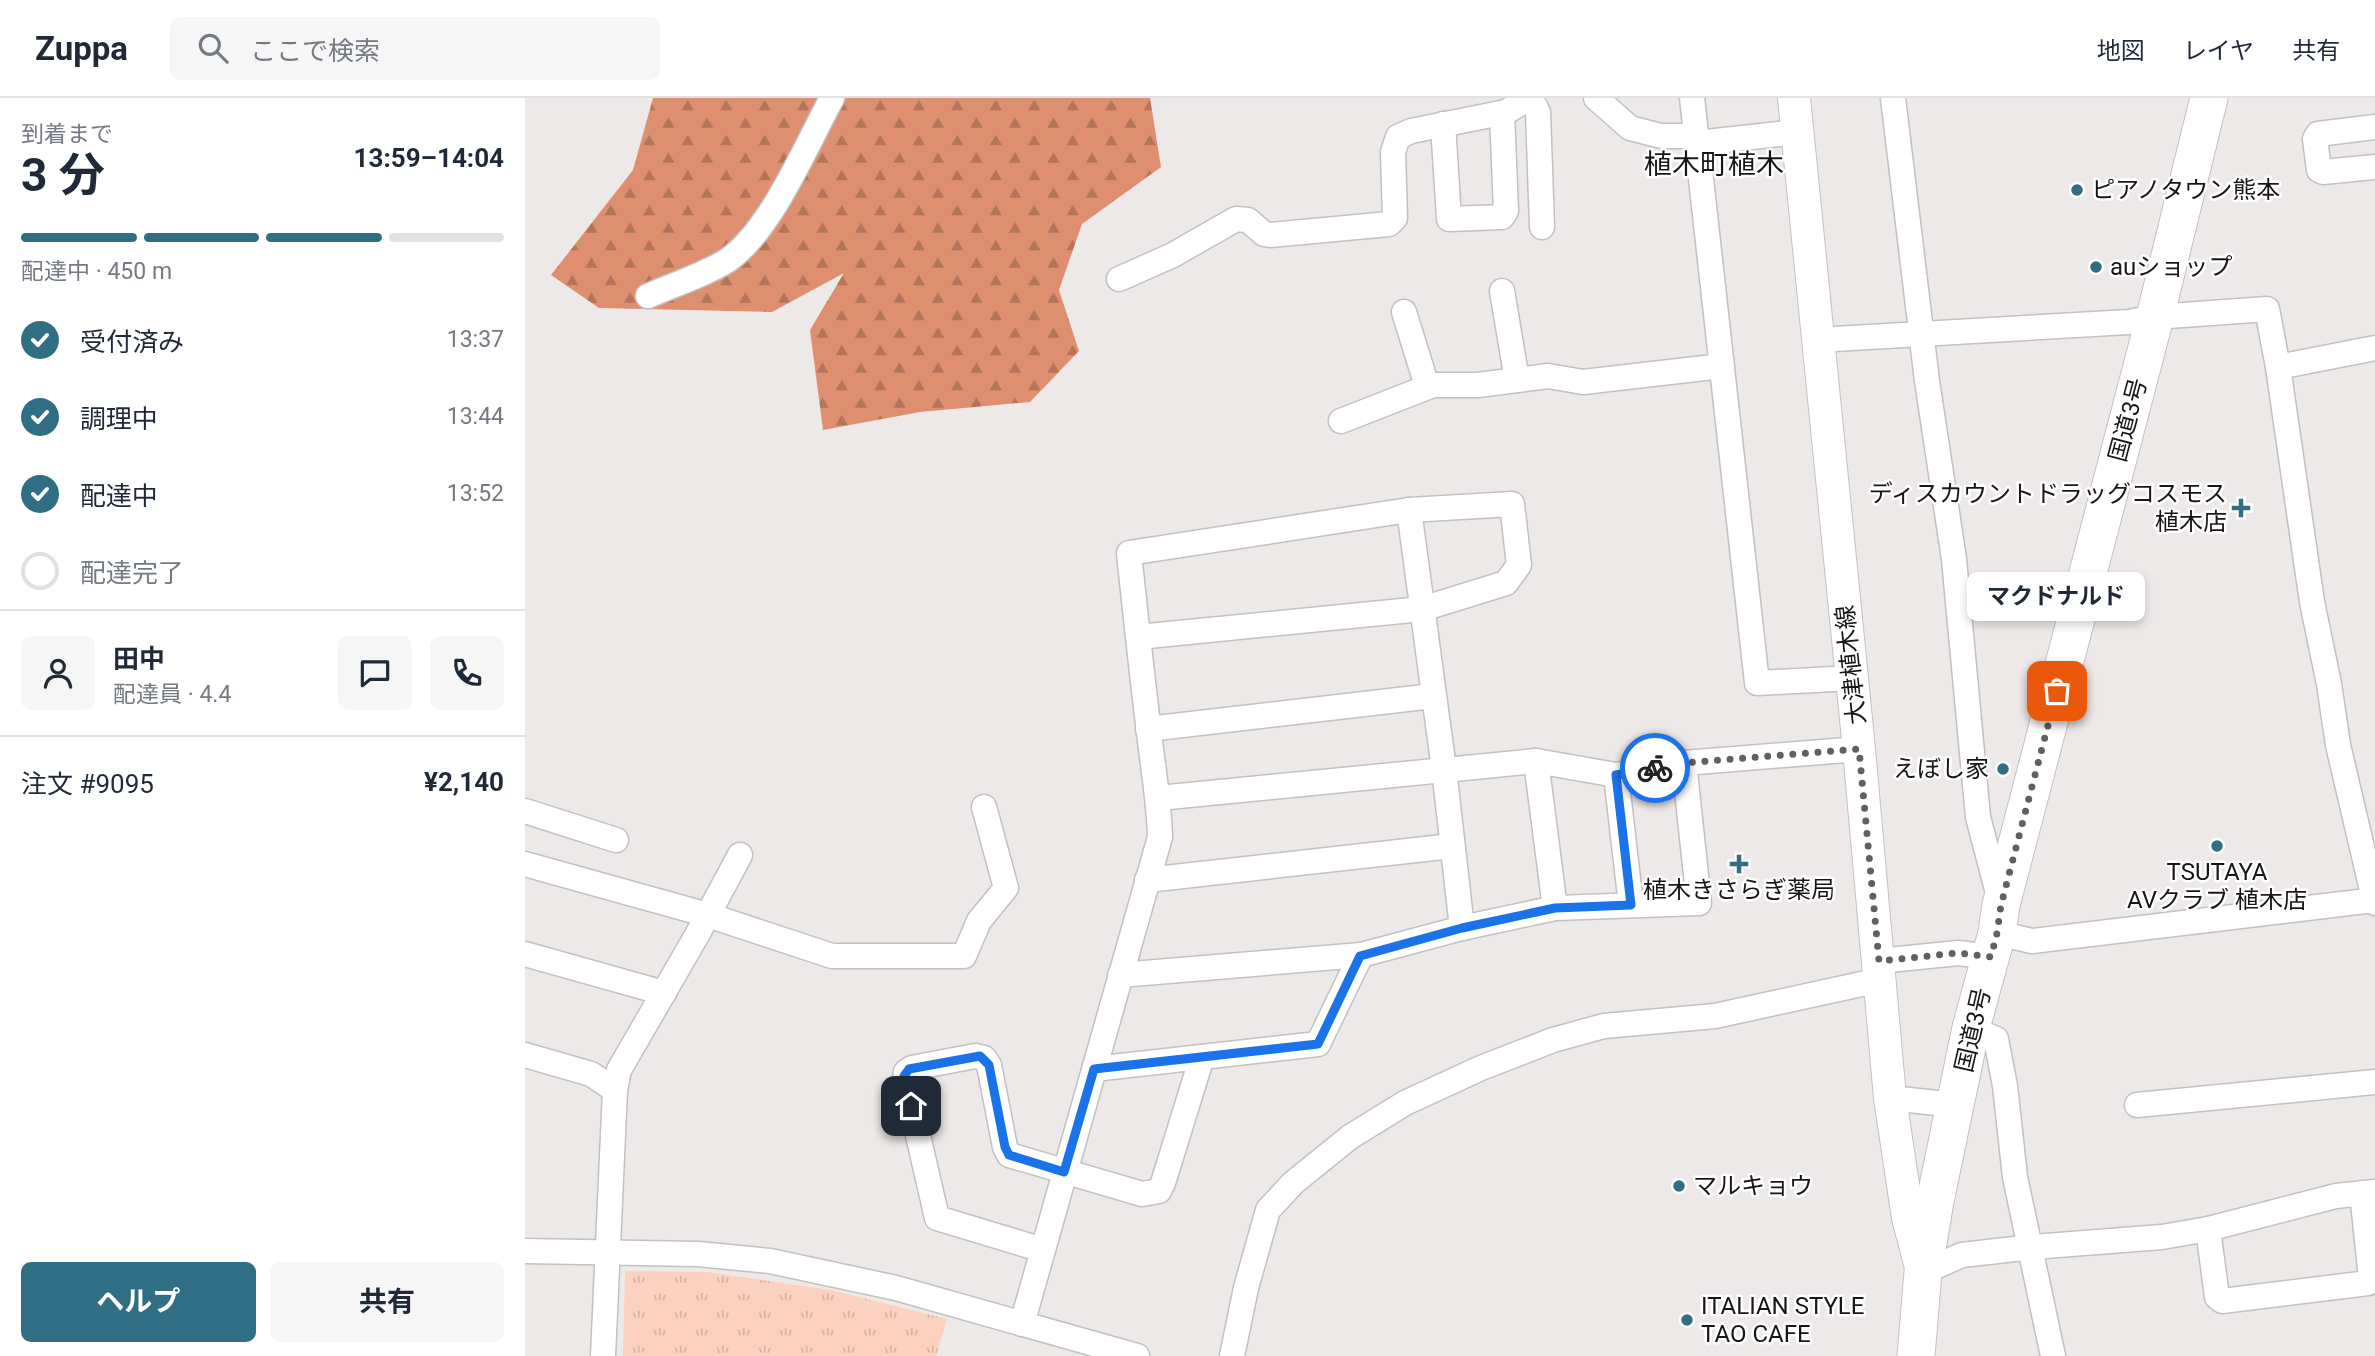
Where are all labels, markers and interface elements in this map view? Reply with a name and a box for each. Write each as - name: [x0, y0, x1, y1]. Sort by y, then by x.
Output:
- search box: [170, 17, 660, 80]
- text: Zuppa: [35, 29, 128, 68]
- icon: search: [194, 29, 232, 67]
- text: ここで検索: [250, 36, 380, 66]
- text: 地図: [2097, 37, 2145, 65]
- text: レイヤ: [2183, 37, 2254, 65]
- text: 共有: [2292, 37, 2340, 65]
- text: 到着まで: [21, 121, 113, 148]
- text: 13:59–14:04: [354, 143, 504, 173]
- text: 3 分: [21, 148, 105, 202]
- district label: 植木町植木: [1644, 148, 1784, 181]
- place label: ピアノタウン熊本: [2091, 176, 2280, 204]
- marker: ピアノタウン熊本: [2069, 182, 2085, 198]
- place label: auショップ: [2110, 253, 2232, 281]
- text: 配達中 · 450 m: [21, 258, 172, 285]
- marker: auショップ: [2088, 259, 2104, 275]
- icon: check: [21, 321, 59, 359]
- text: 13:37: [447, 326, 504, 353]
- text: 受付済み: [80, 327, 184, 357]
- street label: 国道3号: [2103, 375, 2153, 465]
- icon: check: [21, 398, 59, 436]
- text: 13:44: [447, 403, 504, 430]
- text: 調理中: [80, 404, 158, 434]
- icon: check: [21, 475, 59, 513]
- text: 13:52: [447, 480, 504, 507]
- place label: ディスカウントドラッグコスモス 植木店: [1869, 480, 2227, 536]
- text: 配達中: [80, 481, 158, 511]
- marker: ディスカウントドラッグコスモス 植木店: [2233, 500, 2249, 516]
- text: 配達完了: [80, 558, 184, 588]
- callout: マクドナルド: [1968, 572, 2146, 621]
- text: マクドナルド: [1987, 583, 2125, 610]
- street label: 大津植木線: [1831, 604, 1871, 726]
- button: person: [21, 636, 95, 710]
- button: chat: [338, 636, 412, 710]
- button: phone: [430, 636, 504, 710]
- text: 田中: [113, 644, 165, 674]
- pin: [2027, 661, 2087, 721]
- icon: bag: [2038, 672, 2076, 710]
- text: 配達員 · 4.4: [113, 681, 231, 708]
- courier: [1620, 733, 1690, 803]
- icon: bike: [1636, 749, 1674, 787]
- place label: えぼし家: [1893, 755, 1989, 783]
- marker: えぼし家: [1995, 761, 2011, 777]
- text: ¥2,140: [424, 767, 504, 797]
- text: 注文 #9095: [21, 769, 154, 799]
- marker: TSUTAYA AVクラブ 植木店: [2209, 838, 2225, 854]
- marker: 植木きさらぎ薬局: [1731, 856, 1747, 872]
- place label: TSUTAYA AVクラブ 植木店: [2127, 858, 2307, 914]
- place label: 植木きさらぎ薬局: [1643, 876, 1835, 904]
- street label: 国道3号: [1950, 985, 1996, 1075]
- pin: [881, 1076, 941, 1136]
- icon: home: [892, 1087, 930, 1125]
- place label: マルキョウ: [1693, 1172, 1813, 1200]
- marker: マルキョウ: [1671, 1178, 1687, 1194]
- button: ヘルプ: [21, 1262, 256, 1342]
- button: 共有: [270, 1262, 504, 1342]
- place label: ITALIAN STYLE TAO CAFE: [1701, 1292, 1864, 1348]
- marker: ITALIAN STYLE TAO CAFE: [1679, 1312, 1695, 1328]

